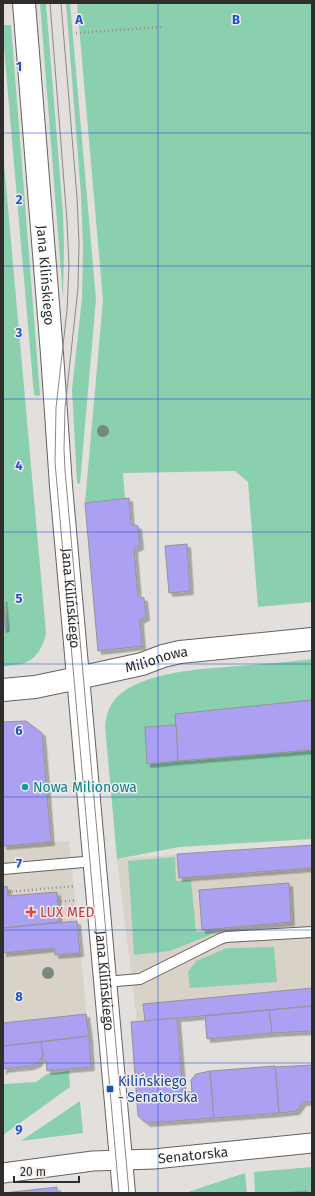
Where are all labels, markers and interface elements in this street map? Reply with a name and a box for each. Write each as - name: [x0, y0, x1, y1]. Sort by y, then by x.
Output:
- text: A: [74, 12, 83, 27]
- text: B: [232, 12, 240, 27]
- text: 1: [16, 59, 22, 74]
- text: 2: [16, 192, 23, 207]
- street label: Jana Kilińskiego: [33, 224, 58, 326]
- text: 3: [15, 325, 23, 340]
- text: 4: [15, 458, 23, 473]
- street label: Jana Kilińskiego: [58, 547, 84, 649]
- text: 5: [16, 591, 23, 606]
- street label: Milionowa: [123, 643, 189, 676]
- text: 6: [15, 723, 23, 738]
- place label: Nowa Milionowa: [33, 779, 137, 796]
- marker: Nowa Milionowa: [20, 782, 30, 792]
- text: 7: [16, 856, 22, 871]
- place label: LUX MED: [40, 904, 95, 921]
- marker: LUX MED: [25, 906, 37, 918]
- street label: Jana Kilińskiego: [92, 930, 118, 1031]
- text: 8: [15, 989, 23, 1004]
- place label: Kilińskiego - Senatorska: [118, 1073, 198, 1106]
- marker: Kilińskiego - Senatorska: [105, 1084, 115, 1094]
- text: 9: [15, 1122, 23, 1137]
- street label: Senatorska: [157, 1143, 229, 1167]
- scale bar: [14, 1158, 79, 1184]
- text: 20 m: [20, 1165, 46, 1179]

